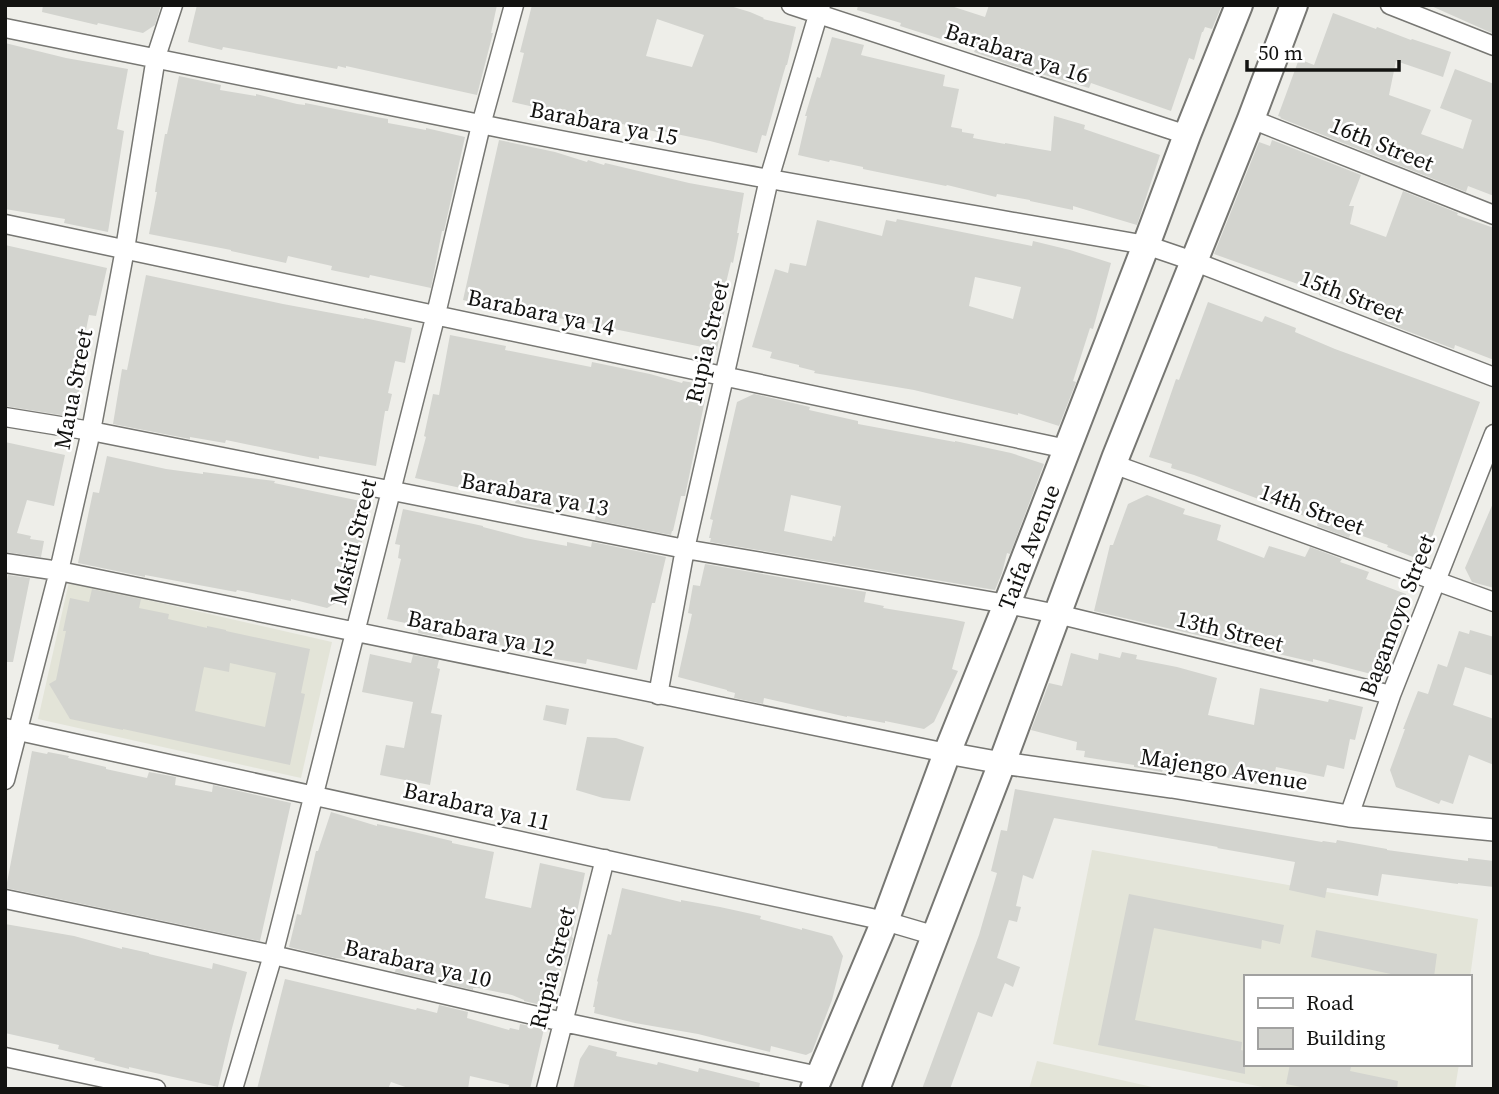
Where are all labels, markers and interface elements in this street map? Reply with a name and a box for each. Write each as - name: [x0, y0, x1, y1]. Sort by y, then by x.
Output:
- street label: Barabara ya 16: [941, 15, 1093, 91]
- scale bar: [1247, 28, 1399, 72]
- text: 50 m: [1258, 38, 1303, 67]
- street label: Barabara ya 15: [527, 93, 681, 153]
- street label: 16th Street: [1325, 109, 1439, 179]
- street label: 15th Street: [1295, 262, 1409, 331]
- street label: Rupia Street: [677, 277, 737, 406]
- street label: Barabara ya 14: [464, 281, 618, 343]
- street label: Maua Street: [46, 326, 100, 452]
- street label: Barabara ya 13: [458, 464, 612, 524]
- street label: Mskiti Street: [322, 475, 384, 608]
- street label: 14th Street: [1255, 475, 1369, 543]
- street label: Taifa Avenue: [990, 480, 1068, 615]
- street label: Bagamoyo Street: [1351, 529, 1443, 700]
- street label: Barabara ya 12: [404, 602, 558, 664]
- street label: 13th Street: [1173, 602, 1287, 660]
- street label: Majengo Avenue: [1138, 740, 1310, 798]
- street label: Barabara ya 11: [400, 774, 554, 838]
- street label: Rupia Street: [521, 903, 583, 1032]
- street label: Barabara ya 10: [341, 931, 495, 995]
- legend: [1244, 975, 1471, 1066]
- text: Road: [1306, 988, 1354, 1017]
- text: Building: [1306, 1023, 1385, 1052]

